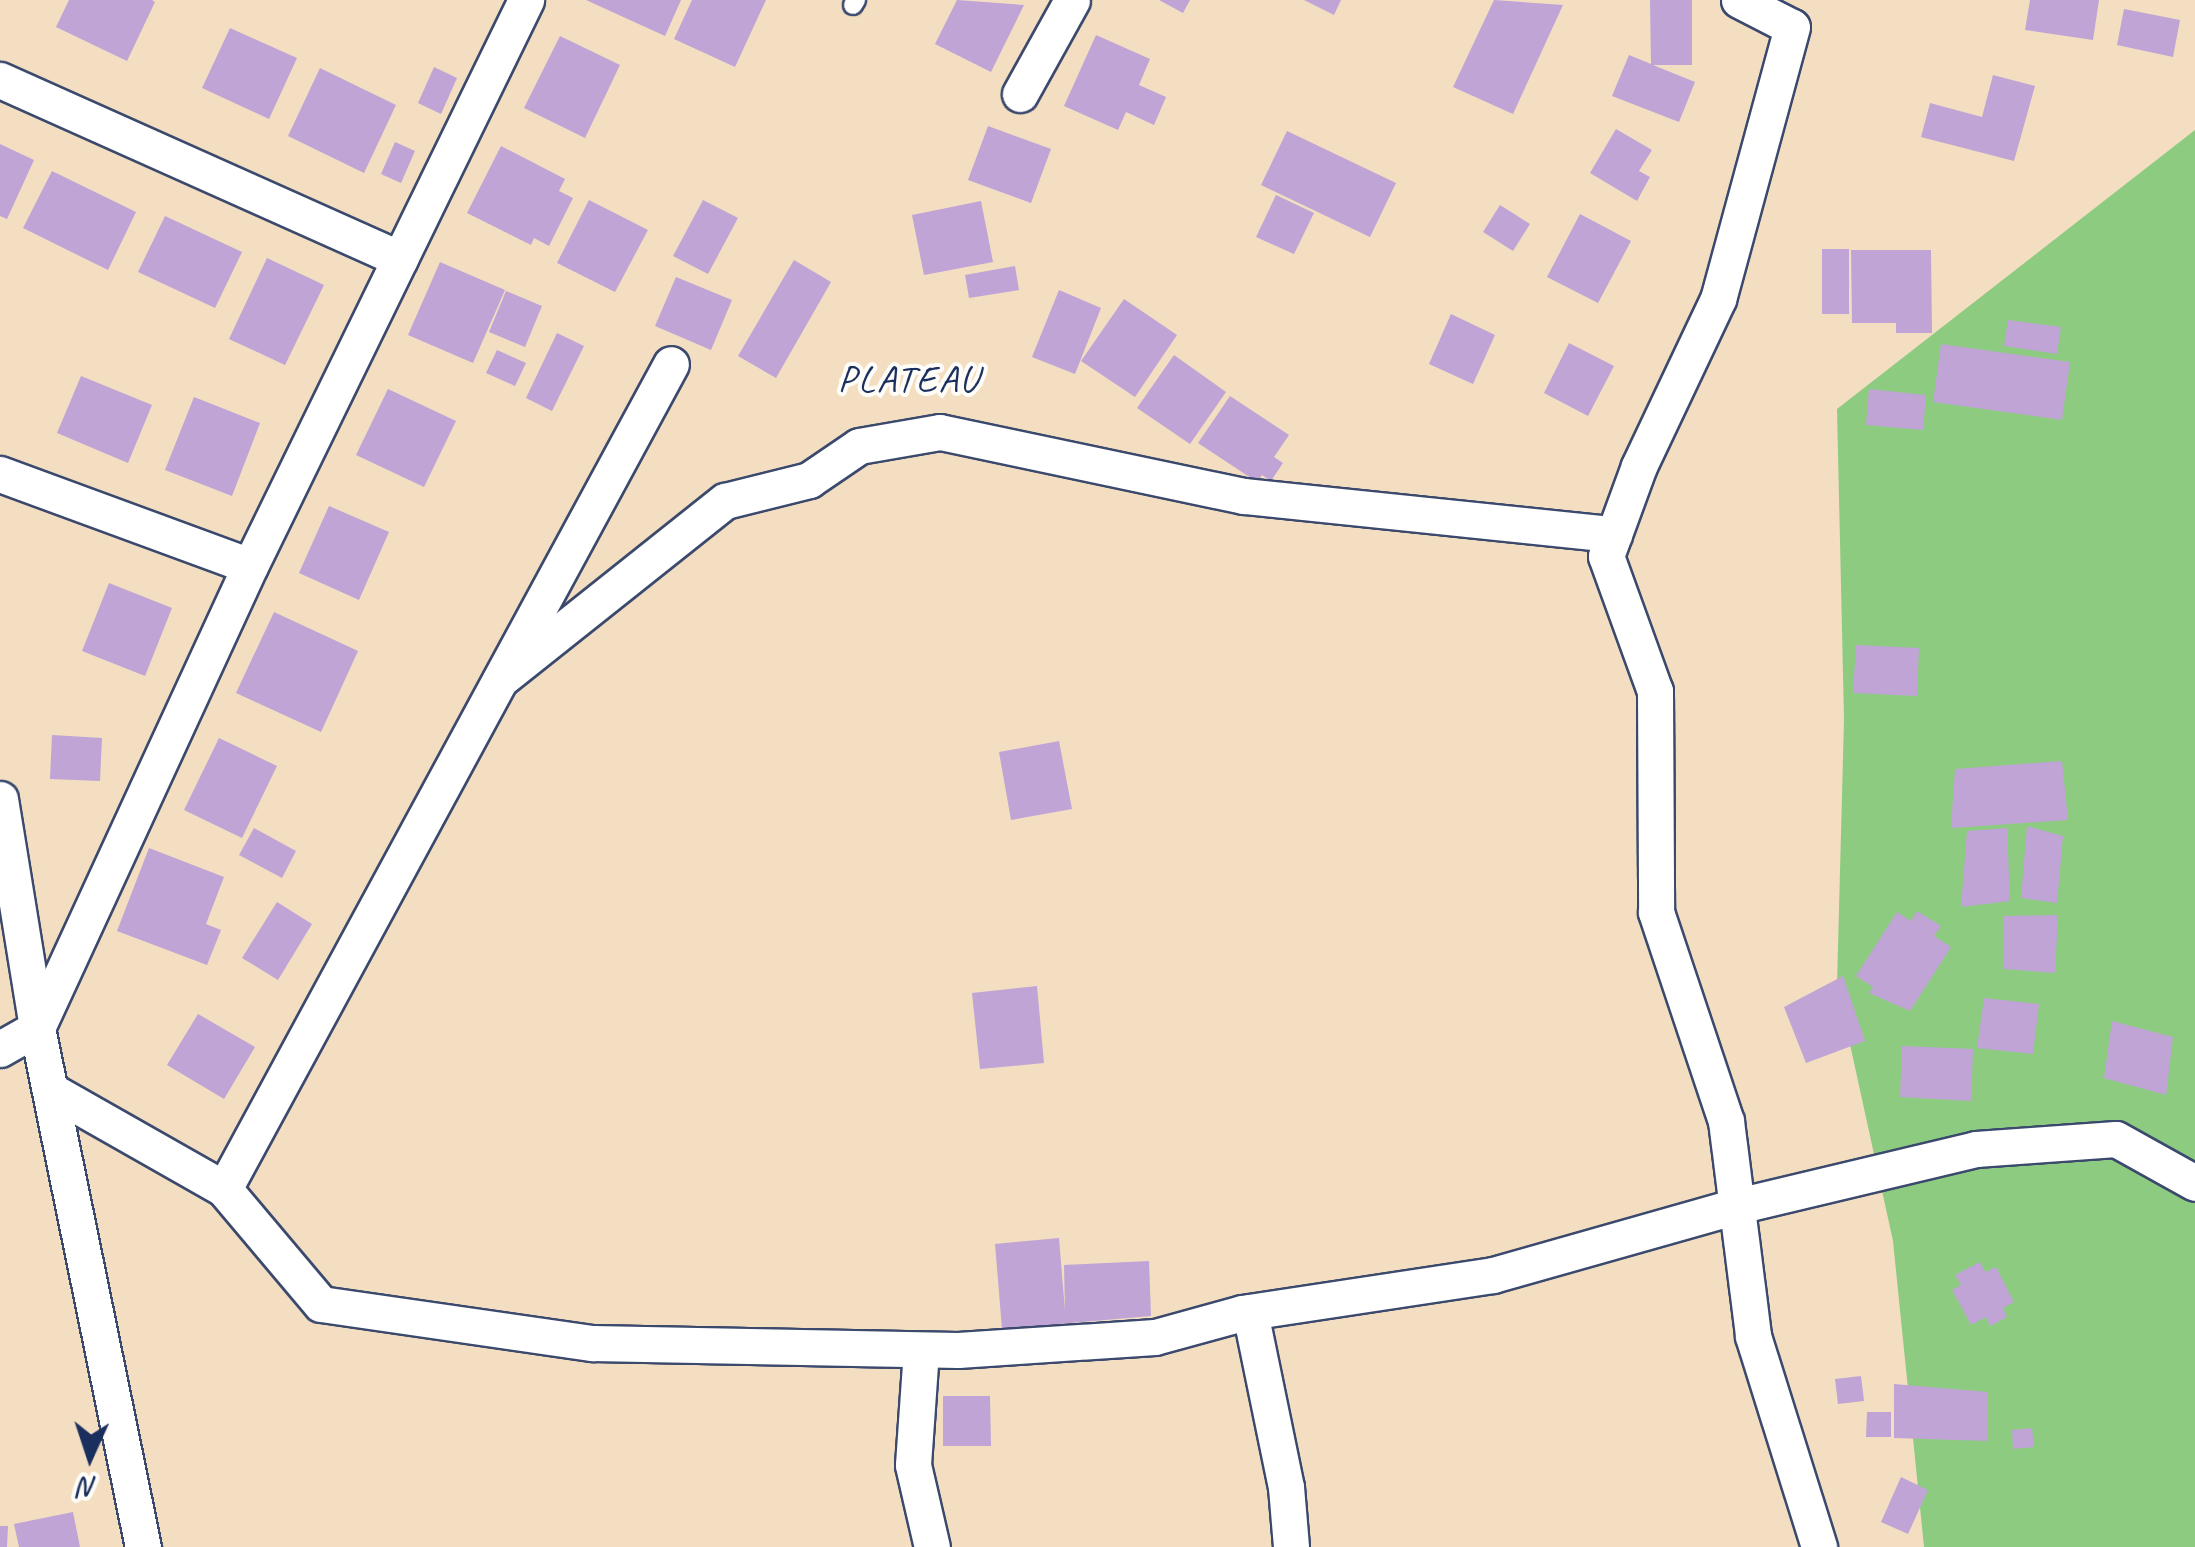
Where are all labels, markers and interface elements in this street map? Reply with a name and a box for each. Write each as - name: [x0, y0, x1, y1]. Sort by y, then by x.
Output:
- district label: PLATEAU: [837, 356, 981, 402]
- north arrow: [40, 1407, 140, 1507]
- text: N: [79, 1470, 98, 1505]

